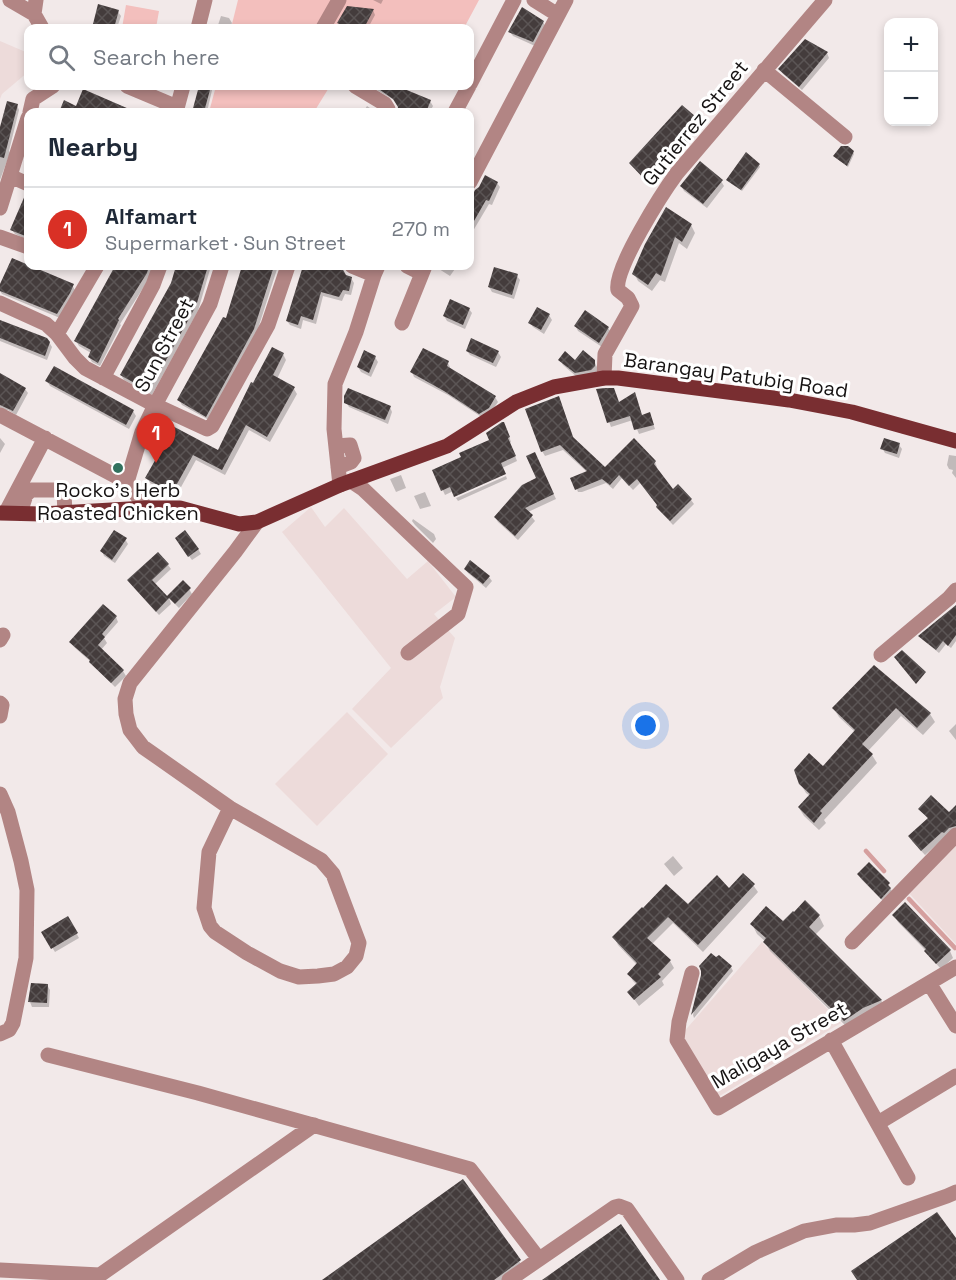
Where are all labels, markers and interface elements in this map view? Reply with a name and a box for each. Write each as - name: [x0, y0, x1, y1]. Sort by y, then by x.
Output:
- map controls: [884, 18, 938, 126]
- button: +: [884, 18, 938, 72]
- search box: [24, 24, 474, 90]
- icon: search: [45, 41, 78, 74]
- text: Search here: [93, 43, 220, 71]
- street label: Gutierrez Street: [636, 55, 754, 191]
- button: −: [884, 72, 938, 126]
- text: Nearby: [48, 130, 138, 164]
- text: Alfamart: [105, 202, 197, 230]
- text: 1: [63, 216, 72, 242]
- text: 270 m: [392, 216, 450, 242]
- text: Supermarket · Sun Street: [105, 230, 346, 256]
- street label: Sun Street: [128, 293, 200, 397]
- street label: Barangay Patubig Road: [622, 346, 850, 404]
- pin: 1: [136, 414, 176, 463]
- marker: Rocko’s Herb Roasted Chicken: [111, 461, 125, 475]
- place label: Rocko’s Herb Roasted Chicken: [37, 477, 199, 526]
- your location: [631, 711, 660, 740]
- street label: Maligaya Street: [706, 996, 852, 1094]

